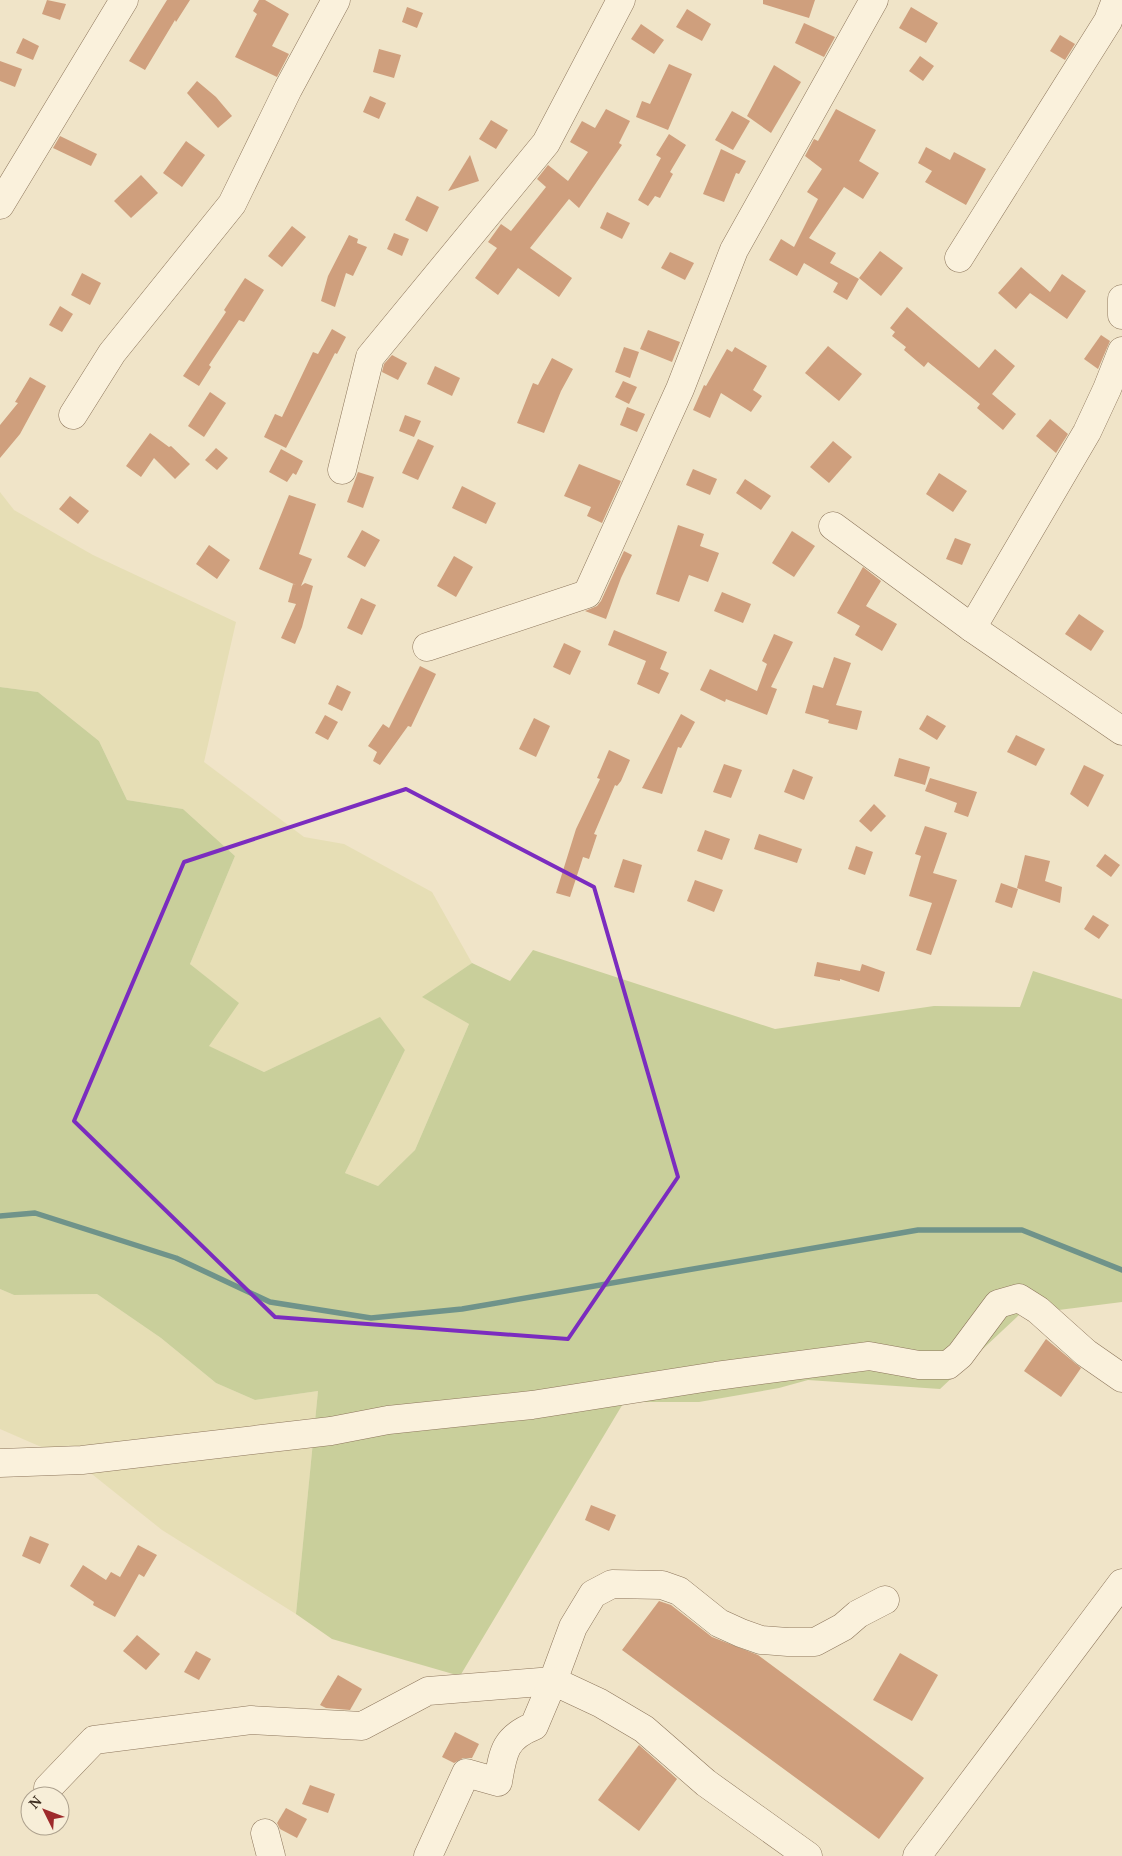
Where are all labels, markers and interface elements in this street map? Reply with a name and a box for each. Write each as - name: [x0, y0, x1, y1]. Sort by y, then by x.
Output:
- north arrow: [20, 1786, 70, 1836]
- text: N: [24, 1792, 46, 1812]

